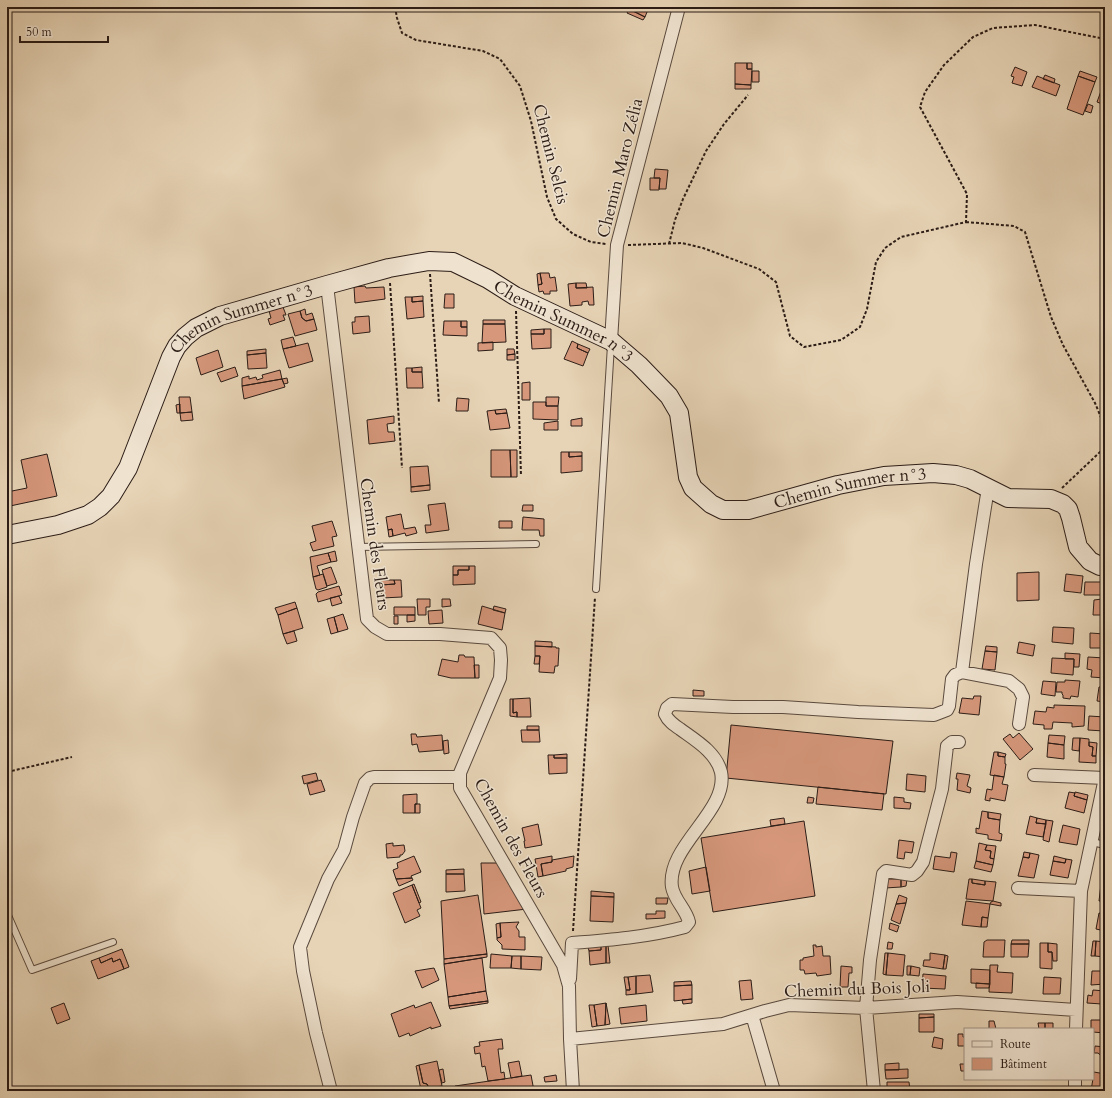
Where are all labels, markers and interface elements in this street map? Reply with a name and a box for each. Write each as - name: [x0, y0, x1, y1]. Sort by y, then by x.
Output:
- scale bar: [20, 18, 108, 44]
- text: 50 m: [26, 24, 53, 40]
- street label: Chemin Maro Zélia: [592, 95, 649, 240]
- street label: Chemin Selcis: [527, 102, 575, 207]
- street label: Chemin Summer n°3: [489, 274, 639, 367]
- street label: Chemin Summer n°3: [164, 278, 315, 357]
- street label: Chemin Summer n°3: [771, 462, 927, 514]
- street label: Chemin des Fleurs: [354, 476, 396, 612]
- street label: Chemin des Fleurs: [469, 774, 554, 902]
- street label: Chemin du Bois Joli: [784, 975, 931, 1003]
- legend: [964, 1028, 1094, 1080]
- text: Route: [1000, 1036, 1031, 1052]
- text: Bâtiment: [1000, 1056, 1047, 1072]

